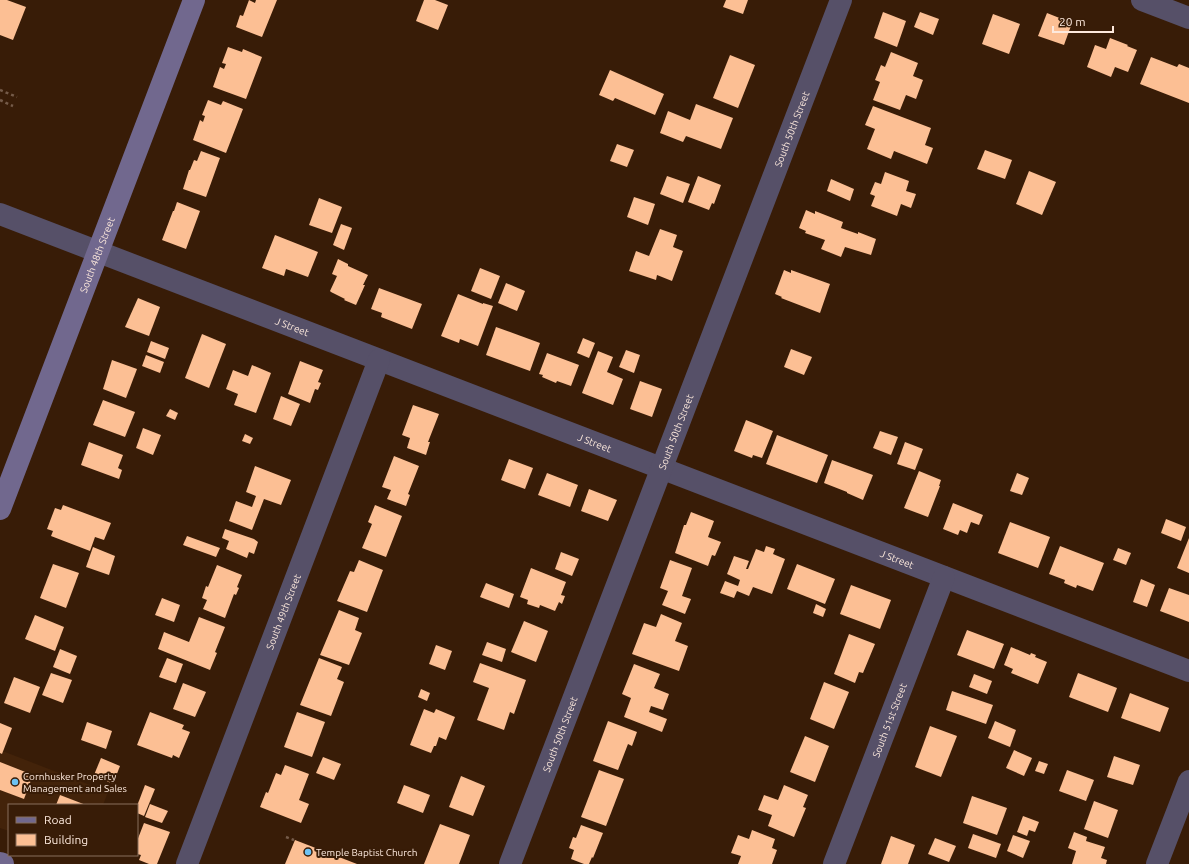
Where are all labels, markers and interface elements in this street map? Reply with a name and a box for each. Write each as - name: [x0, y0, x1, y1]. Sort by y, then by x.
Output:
- scale bar: [1053, 8, 1113, 34]
- text: 20 m: [1059, 15, 1086, 28]
- street label: South 50th Street: [772, 90, 811, 168]
- street label: South 48th Street: [77, 215, 116, 294]
- street label: J Street: [274, 315, 311, 338]
- street label: South 50th Street: [656, 392, 695, 471]
- street label: J Street: [576, 431, 613, 454]
- street label: J Street: [879, 547, 915, 570]
- street label: South 49th Street: [264, 572, 303, 651]
- street label: South 51st Street: [870, 681, 908, 759]
- street label: South 50th Street: [540, 695, 579, 774]
- place label: Cornhusker Property Management and Sales: [23, 771, 127, 794]
- marker: Cornhusker Property Management and Sales: [10, 777, 20, 787]
- legend: [8, 804, 138, 856]
- text: Road: [44, 813, 72, 826]
- text: Building: [44, 833, 88, 846]
- marker: Temple Baptist Church: [303, 847, 313, 857]
- place label: Temple Baptist Church: [316, 847, 417, 858]

